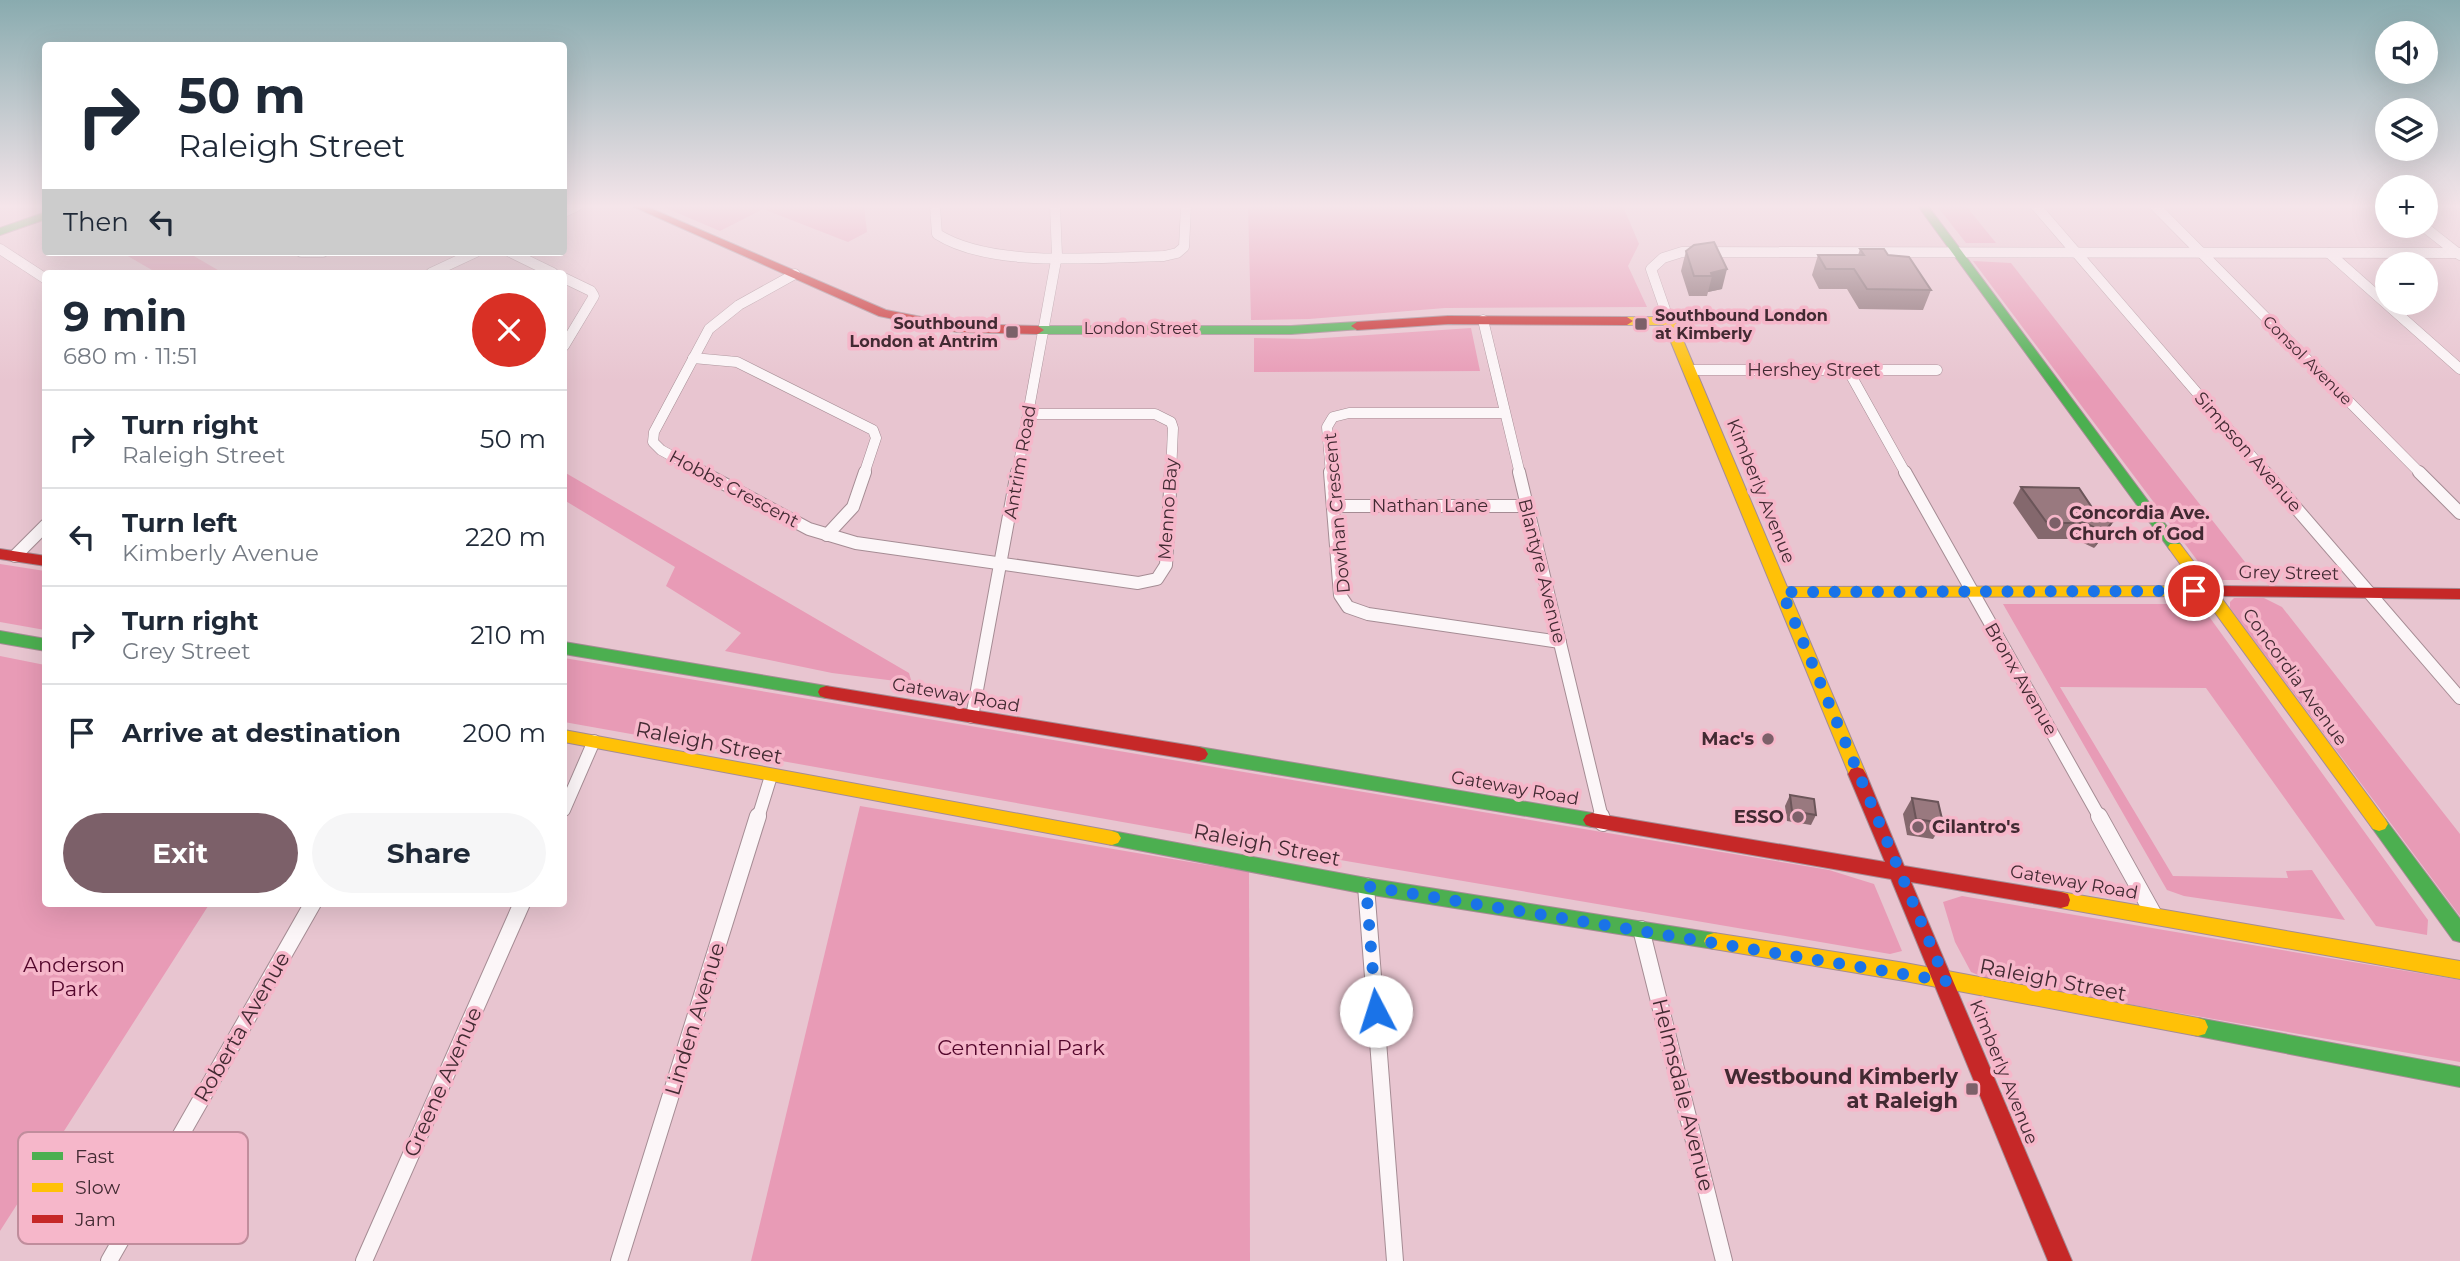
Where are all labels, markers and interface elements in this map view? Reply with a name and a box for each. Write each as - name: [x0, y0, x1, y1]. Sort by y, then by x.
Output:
- map controls: [2375, 21, 2438, 315]
- button: sound: [2375, 21, 2438, 84]
- text: 50 m: [178, 66, 306, 125]
- icon: right: [63, 70, 154, 161]
- button: layers: [2375, 98, 2438, 161]
- text: Raleigh Street: [178, 126, 405, 165]
- button: +: [2375, 175, 2438, 238]
- icon: left: [143, 203, 181, 241]
- text: Then: [63, 206, 129, 238]
- button: −: [2375, 252, 2438, 315]
- text: 9 min: [63, 290, 187, 342]
- button: close: [472, 293, 546, 367]
- place label: Southbound London at Kimberly: [1655, 306, 1828, 343]
- street label: Consol Avenue: [2259, 312, 2356, 409]
- place label: Southbound London at Antrim: [850, 314, 998, 351]
- marker: Southbound London at Kimberly: [1633, 316, 1649, 332]
- street label: London Street: [1084, 319, 1199, 338]
- marker: Southbound London at Antrim: [1004, 324, 1020, 340]
- text: 680 m · 11:51: [63, 342, 198, 370]
- street label: Hershey Street: [1747, 359, 1881, 381]
- street label: Simpson Avenue: [2190, 387, 2306, 517]
- street label: Antrim Road: [999, 403, 1041, 521]
- text: Turn right: [122, 409, 258, 441]
- street label: Kimberly Avenue: [1722, 415, 1800, 567]
- icon: right: [63, 420, 101, 458]
- text: 50 m: [480, 423, 546, 455]
- street label: Dowhan Crescent: [1319, 432, 1355, 594]
- text: Raleigh Street: [122, 441, 285, 469]
- street label: Hobbs Crescent: [665, 446, 803, 532]
- street label: Menno Bay: [1153, 457, 1183, 561]
- street label: Nathan Lane: [1372, 495, 1488, 517]
- street label: Blantyre Avenue: [1513, 496, 1571, 646]
- place label: Concordia Ave. Church of God: [2069, 502, 2210, 545]
- text: Turn left: [122, 507, 238, 539]
- marker: Concordia Ave. Church of God: [2047, 515, 2063, 531]
- icon: left: [63, 518, 101, 556]
- text: 220 m: [465, 521, 546, 553]
- text: Kimberly Avenue: [122, 539, 319, 567]
- pin: [2164, 561, 2224, 621]
- street label: Grey Street: [2239, 561, 2339, 585]
- icon: arrive: [2175, 572, 2213, 610]
- street label: Concordia Avenue: [2238, 604, 2352, 750]
- text: Turn right: [122, 605, 258, 637]
- icon: right: [63, 616, 101, 654]
- text: 210 m: [470, 619, 546, 651]
- street label: Bronx Avenue: [1980, 619, 2062, 739]
- text: Grey Street: [122, 637, 250, 665]
- street label: Gateway Road: [890, 673, 1022, 717]
- icon: arrive: [63, 714, 101, 752]
- street label: Raleigh Street: [634, 716, 785, 769]
- text: Arrive at destination: [122, 717, 401, 749]
- text: 200 m: [462, 717, 546, 749]
- place label: Mac's: [1701, 728, 1754, 750]
- marker: Mac's: [1760, 731, 1776, 747]
- street label: Gateway Road: [1449, 766, 1581, 810]
- place label: ESSO: [1734, 806, 1784, 828]
- marker: ESSO: [1790, 809, 1806, 825]
- button: Exit: [63, 813, 298, 893]
- button: Share: [312, 813, 546, 893]
- place label: Cilantro's: [1932, 816, 2021, 838]
- street label: Raleigh Street: [1192, 818, 1343, 871]
- marker: Cilantro's: [1910, 819, 1926, 835]
- street label: Gateway Road: [2008, 860, 2140, 904]
- street label: Linden Avenue: [659, 940, 730, 1098]
- street label: Roberta Avenue: [188, 947, 295, 1106]
- park label: Anderson Park: [23, 952, 125, 1001]
- street label: Raleigh Street: [1978, 953, 2129, 1006]
- position arrow: [1339, 974, 1413, 1048]
- street label: Helmsdale Avenue: [1647, 996, 1720, 1194]
- street label: Kimberly Avenue: [1965, 996, 2043, 1148]
- street label: Greene Avenue: [398, 1003, 487, 1161]
- park label: Centennial Park: [937, 1035, 1105, 1060]
- place label: Westbound Kimberly at Raleigh: [1724, 1064, 1958, 1113]
- marker: Westbound Kimberly at Raleigh: [1964, 1081, 1980, 1097]
- legend: [18, 1132, 248, 1244]
- text: Fast: [75, 1145, 115, 1168]
- text: Slow: [75, 1176, 120, 1199]
- text: Jam: [74, 1208, 116, 1231]

